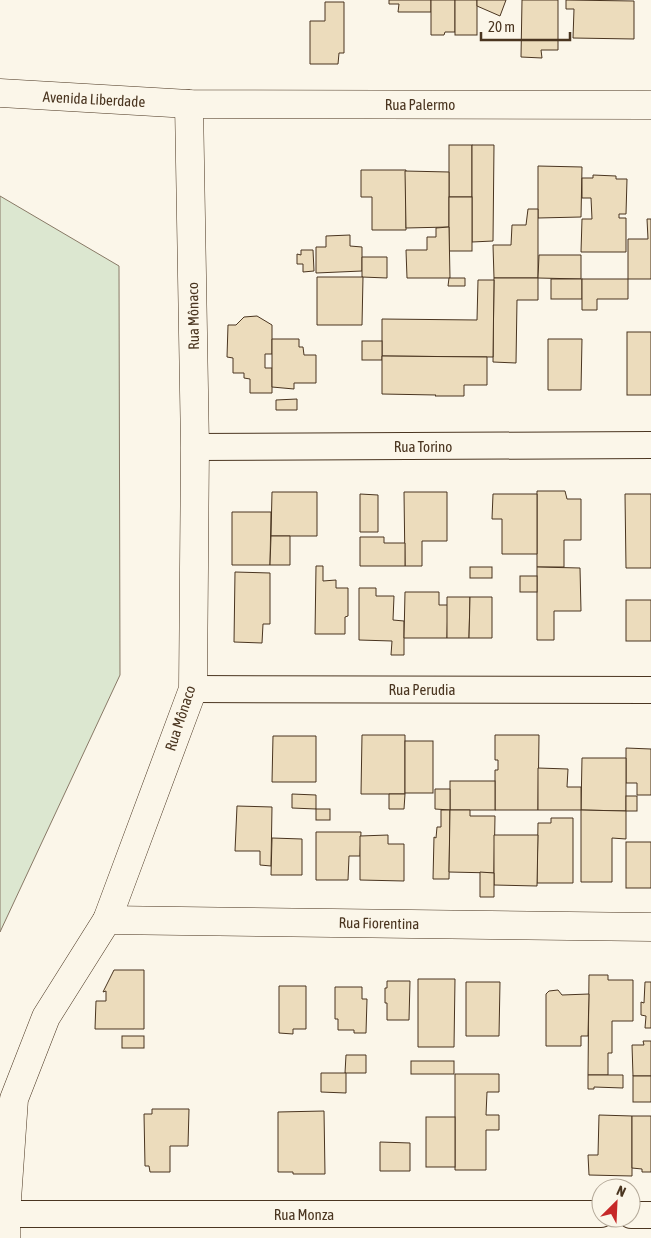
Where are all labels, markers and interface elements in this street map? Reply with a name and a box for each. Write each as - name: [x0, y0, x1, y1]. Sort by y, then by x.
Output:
- scale bar: [481, 10, 570, 42]
- text: 20 m: [488, 18, 515, 35]
- street label: Avenida Liberdade: [42, 88, 146, 110]
- street label: Rua Palermo: [385, 96, 455, 113]
- street label: Rua Mônaco: [184, 282, 202, 350]
- street label: Rua Torino: [394, 438, 452, 455]
- street label: Rua Perudia: [389, 681, 456, 698]
- street label: Rua Mônaco: [161, 683, 199, 753]
- street label: Rua Fiorentina: [338, 914, 420, 932]
- north arrow: [591, 1178, 641, 1228]
- text: N: [614, 1182, 628, 1200]
- street label: Rua Monza: [274, 1206, 334, 1223]

